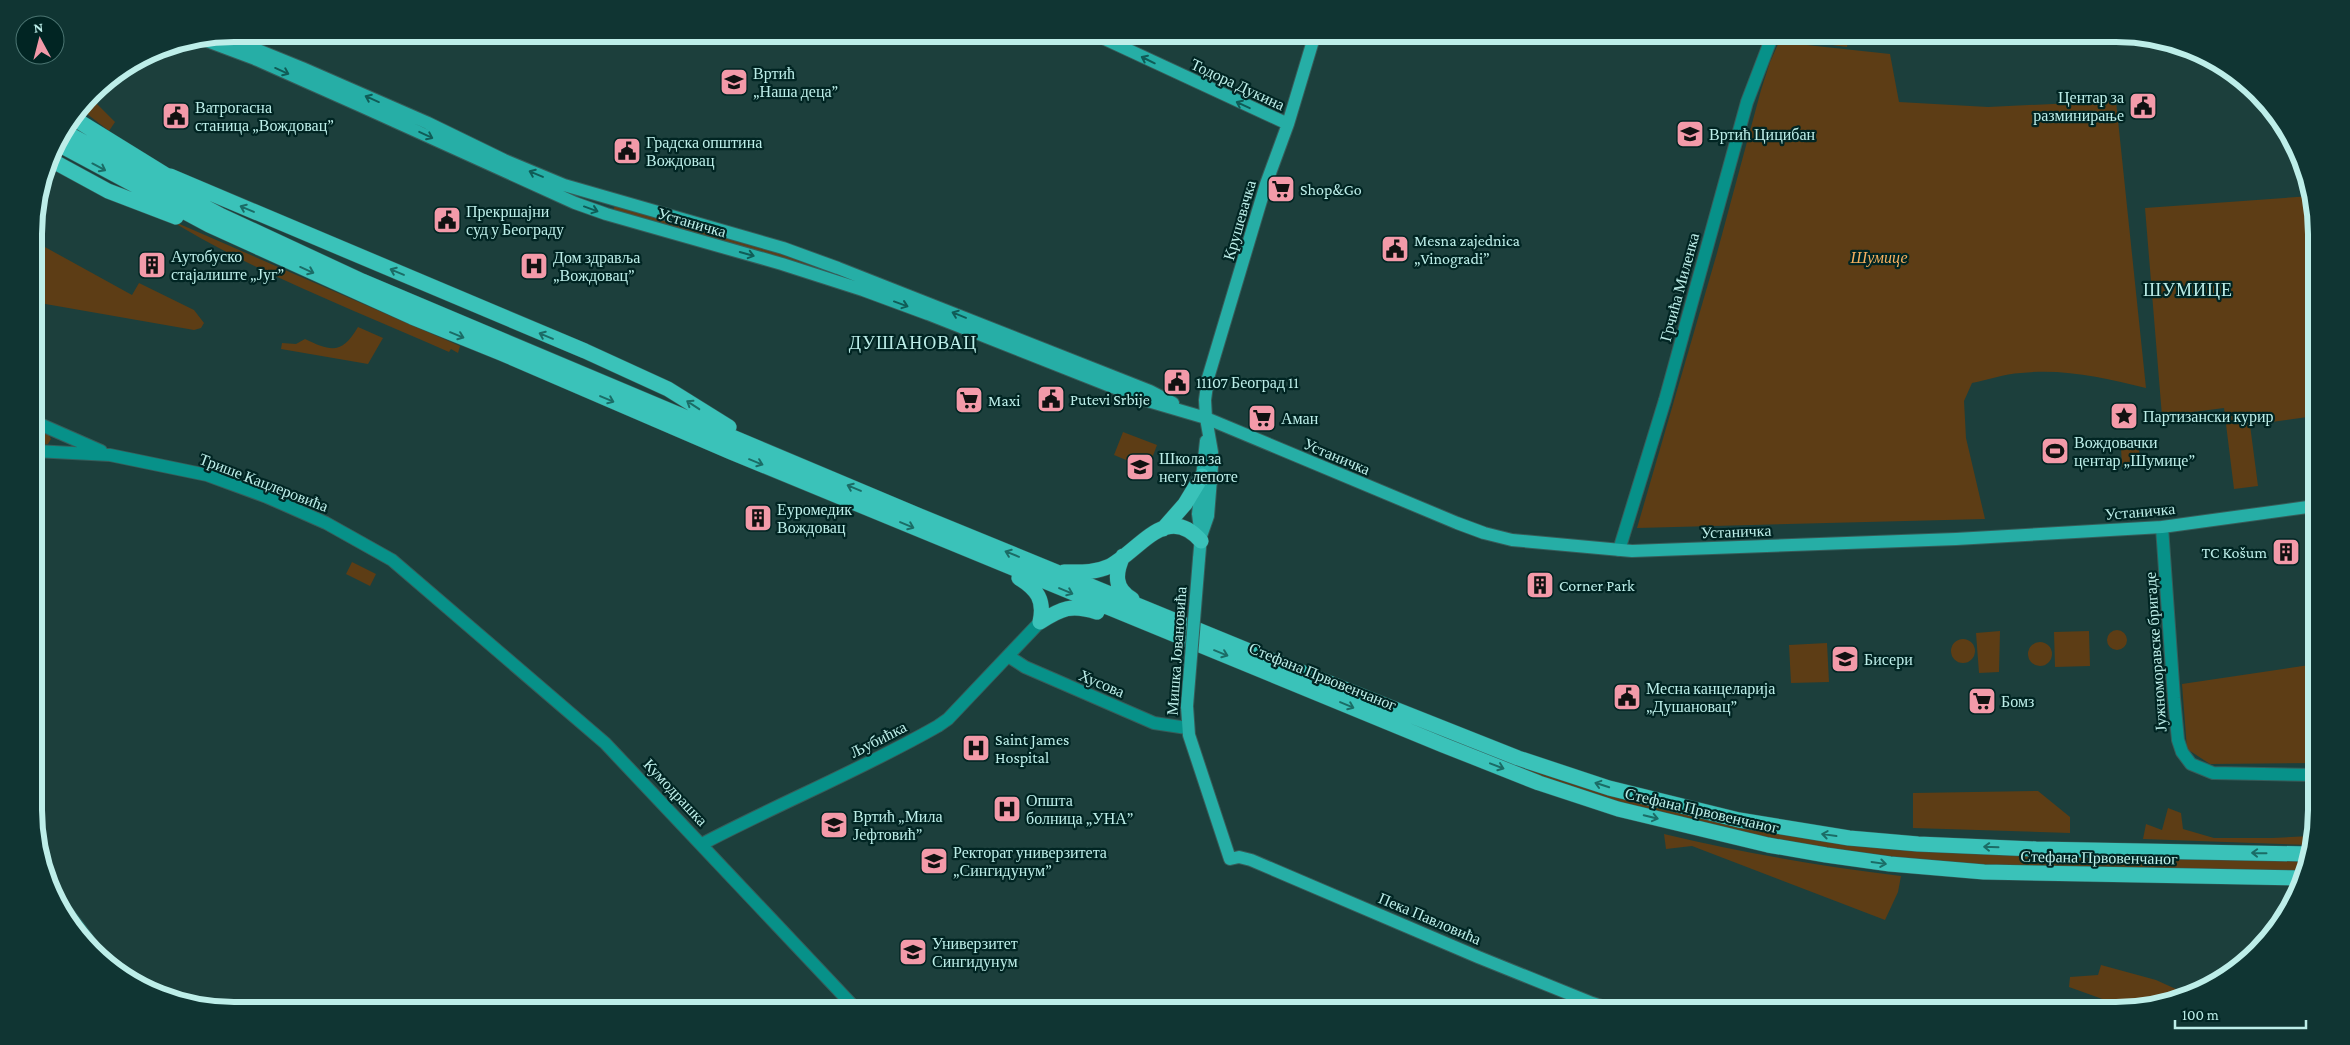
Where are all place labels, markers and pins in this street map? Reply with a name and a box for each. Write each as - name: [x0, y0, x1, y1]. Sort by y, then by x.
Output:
- place label: Вртић „Наша деца”: [753, 65, 838, 101]
- school or university icon: Вртић „Наша деца”: [719, 67, 749, 97]
- place label: Центар за разминирање: [2033, 89, 2124, 125]
- public building icon: Центар за разминирање: [2128, 91, 2158, 121]
- place label: Ватрогасна станица „Вождовац”: [195, 99, 334, 135]
- public building icon: Ватрогасна станица „Вождовац”: [161, 101, 191, 131]
- school or university icon: Вртић Цицибан: [1675, 119, 1705, 149]
- place label: Вртић Цицибан: [1709, 126, 1816, 144]
- place label: Градска општина Вождовац: [646, 134, 762, 170]
- public building icon: Градска општина Вождовац: [612, 136, 642, 166]
- supermarket icon: Shop&Go: [1266, 174, 1296, 204]
- place label: Shop&Go: [1300, 181, 1362, 199]
- place label: Прекршајни суд у Београду: [466, 203, 564, 239]
- public building icon: Прекршајни суд у Београду: [432, 205, 462, 235]
- place label: Mesna zajednica „Vinogradi”: [1414, 232, 1521, 268]
- public building icon: Mesna zajednica „Vinogradi”: [1380, 234, 1410, 264]
- place label: Аутобуско стајалиште „Југ”: [171, 248, 284, 284]
- place label: Дом здравља „Вождовац”: [553, 249, 640, 285]
- building icon: Аутобуско стајалиште „Југ”: [137, 250, 167, 280]
- hospital icon: Дом здравља „Вождовац”: [519, 251, 549, 281]
- public building icon: 11107 Београд 11: [1162, 367, 1192, 397]
- place label: 11107 Београд 11: [1196, 374, 1299, 392]
- public building icon: Putevi Srbije: [1036, 384, 1066, 414]
- supermarket icon: Maxi: [954, 385, 984, 415]
- place label: Putevi Srbije: [1070, 391, 1150, 409]
- place label: Maxi: [988, 392, 1020, 409]
- place icon: Партизански курир: [2109, 401, 2139, 431]
- supermarket icon: Аман: [1247, 403, 1277, 433]
- place label: Партизански курир: [2143, 408, 2274, 426]
- place label: Аман: [1281, 410, 1319, 427]
- place label: Вождовачки центар „Шумице”: [2074, 434, 2195, 470]
- sports icon: Вождовачки центар „Шумице”: [2040, 436, 2070, 466]
- place label: Школа за негу лепоте: [1159, 450, 1238, 486]
- school or university icon: Школа за негу лепоте: [1125, 452, 1155, 482]
- place label: Еуромедик Вождовац: [777, 501, 852, 537]
- building icon: Еуромедик Вождовац: [743, 503, 773, 533]
- building icon: TC Košum: [2271, 537, 2301, 567]
- place label: TC Košum: [2201, 544, 2267, 561]
- building icon: Corner Park: [1525, 570, 1555, 600]
- place label: Corner Park: [1559, 577, 1635, 594]
- school or university icon: Бисери: [1830, 644, 1860, 674]
- place label: Бисери: [1864, 651, 1913, 669]
- place label: Месна канцеларија „Душановац”: [1646, 680, 1775, 716]
- public building icon: Месна канцеларија „Душановац”: [1612, 682, 1642, 712]
- supermarket icon: Бомз: [1967, 686, 1997, 716]
- place label: Бомз: [2001, 693, 2034, 710]
- place label: Saint James Hospital: [995, 731, 1069, 767]
- hospital icon: Saint James Hospital: [961, 733, 991, 763]
- place label: Општа болница „УНА”: [1026, 792, 1133, 828]
- hospital icon: Општа болница „УНА”: [992, 794, 1022, 824]
- place label: Вртић „Мила Јефтовић”: [853, 808, 943, 844]
- school or university icon: Вртић „Мила Јефтовић”: [819, 810, 849, 840]
- place label: Ректорат универзитета „Сингидунум”: [953, 844, 1107, 880]
- school or university icon: Ректорат универзитета „Сингидунум”: [919, 846, 949, 876]
- place label: Универзитет Сингидунум: [932, 935, 1018, 971]
- school or university icon: Универзитет Сингидунум: [898, 937, 928, 967]

